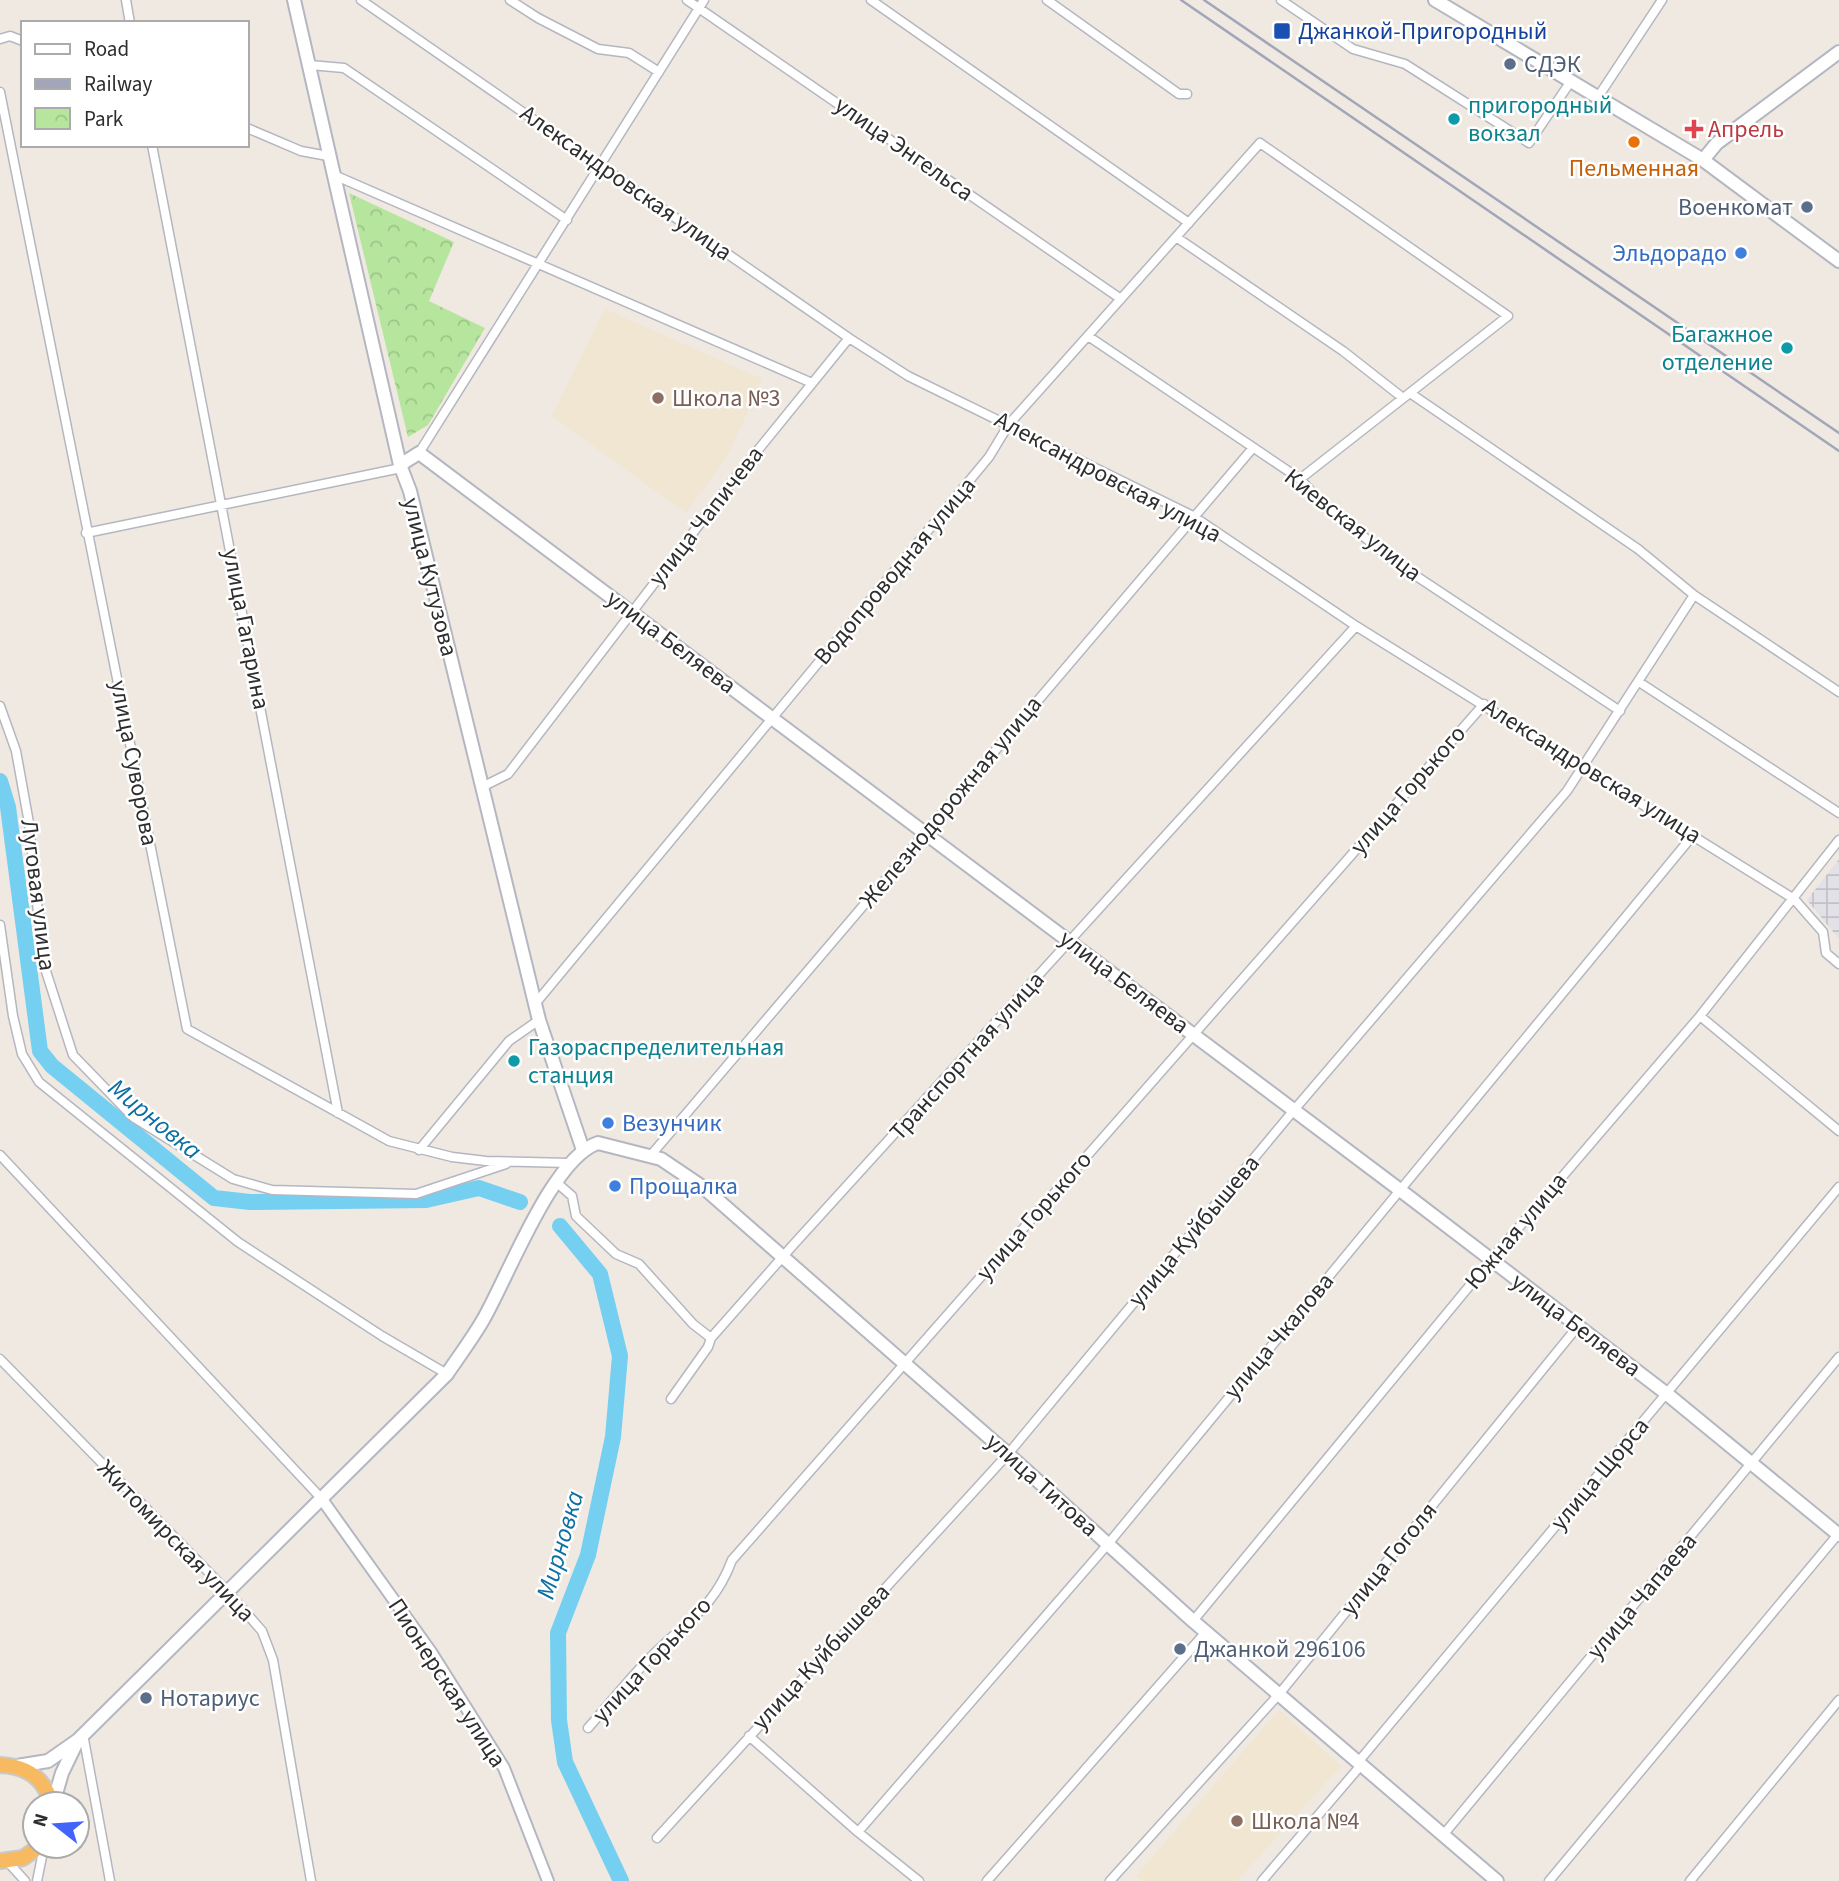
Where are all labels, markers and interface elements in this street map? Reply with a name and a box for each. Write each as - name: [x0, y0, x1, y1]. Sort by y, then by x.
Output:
- place label: Джанкой-Пригородный: [1298, 14, 1547, 49]
- legend: [21, 21, 248, 147]
- marker: Джанкой-Пригородный: [1272, 21, 1292, 41]
- text: Road: [84, 34, 129, 64]
- place label: СДЭК: [1524, 47, 1581, 82]
- marker: СДЭК: [1502, 56, 1518, 72]
- text: Railway: [84, 69, 152, 99]
- street label: улица Энгельса: [827, 88, 981, 210]
- place label: пригородный вокзал: [1468, 88, 1612, 151]
- street label: Александровская улица: [513, 96, 739, 270]
- text: Park: [84, 104, 124, 134]
- marker: пригородный вокзал: [1446, 111, 1462, 127]
- place label: Апрель: [1708, 112, 1784, 147]
- marker: Апрель: [1686, 121, 1702, 137]
- marker: Пельменная: [1626, 134, 1642, 150]
- place label: Пельменная: [1569, 151, 1699, 186]
- place label: Военкомат: [1678, 190, 1793, 225]
- marker: Военкомат: [1799, 199, 1815, 215]
- place label: Эльдорадо: [1612, 236, 1727, 271]
- marker: Эльдорадо: [1733, 245, 1749, 261]
- place label: Багажное отделение: [1662, 317, 1773, 380]
- marker: Багажное отделение: [1779, 340, 1795, 356]
- place label: Школа №3: [672, 381, 781, 416]
- marker: Школа №3: [650, 390, 666, 406]
- street label: Александровская улица: [988, 402, 1228, 552]
- street label: улица Чапичева: [640, 438, 772, 594]
- street label: Киевская улица: [1277, 460, 1429, 590]
- street label: Водопроводная улица: [806, 469, 984, 673]
- street label: улица Кутузова: [393, 494, 467, 660]
- street label: улица Гагарина: [213, 546, 279, 712]
- street label: улица Беляева: [599, 581, 743, 703]
- street label: улица Суворова: [101, 677, 167, 849]
- street label: Железнодорожная улица: [851, 688, 1051, 916]
- street label: Александровская улица: [1476, 689, 1708, 853]
- street label: улица Горького: [1342, 718, 1474, 862]
- street label: Луговая улица: [11, 817, 65, 973]
- street label: улица Беляева: [1052, 921, 1196, 1043]
- street label: Транспортная улица: [881, 964, 1053, 1148]
- place label: Газораспределительная станция: [528, 1030, 784, 1093]
- marker: Газораспределительная станция: [506, 1053, 522, 1069]
- water label: Мирновка: [100, 1070, 210, 1168]
- place label: Везунчик: [622, 1106, 721, 1141]
- marker: Везунчик: [600, 1115, 616, 1131]
- street label: улица Горького: [968, 1144, 1100, 1288]
- street label: улица Куйбышева: [1120, 1147, 1268, 1315]
- street label: Южная улица: [1456, 1165, 1576, 1297]
- place label: Прощалка: [629, 1169, 738, 1204]
- marker: Прощалка: [607, 1178, 623, 1194]
- street label: улица Беляева: [1504, 1264, 1648, 1386]
- street label: улица Чкалова: [1216, 1265, 1342, 1407]
- street label: улица Щорса: [1542, 1410, 1658, 1538]
- street label: улица Титова: [978, 1425, 1106, 1545]
- street label: Житомирская улица: [89, 1452, 263, 1630]
- water label: Мирновка: [527, 1486, 593, 1604]
- street label: улица Гоголя: [1332, 1495, 1446, 1623]
- street label: улица Чапаева: [1579, 1525, 1705, 1667]
- street label: улица Куйбышева: [744, 1576, 898, 1738]
- street label: улица Горького: [584, 1589, 720, 1731]
- street label: Пионерская улица: [379, 1591, 515, 1775]
- place label: Джанкой 296106: [1194, 1632, 1366, 1667]
- marker: Джанкой 296106: [1172, 1641, 1188, 1657]
- place label: Нотариус: [160, 1681, 260, 1716]
- marker: Нотариус: [138, 1690, 154, 1706]
- north arrow: [21, 1790, 91, 1860]
- place label: Школа №4: [1251, 1804, 1360, 1839]
- text: N: [26, 1810, 56, 1830]
- marker: Школа №4: [1229, 1813, 1245, 1829]

